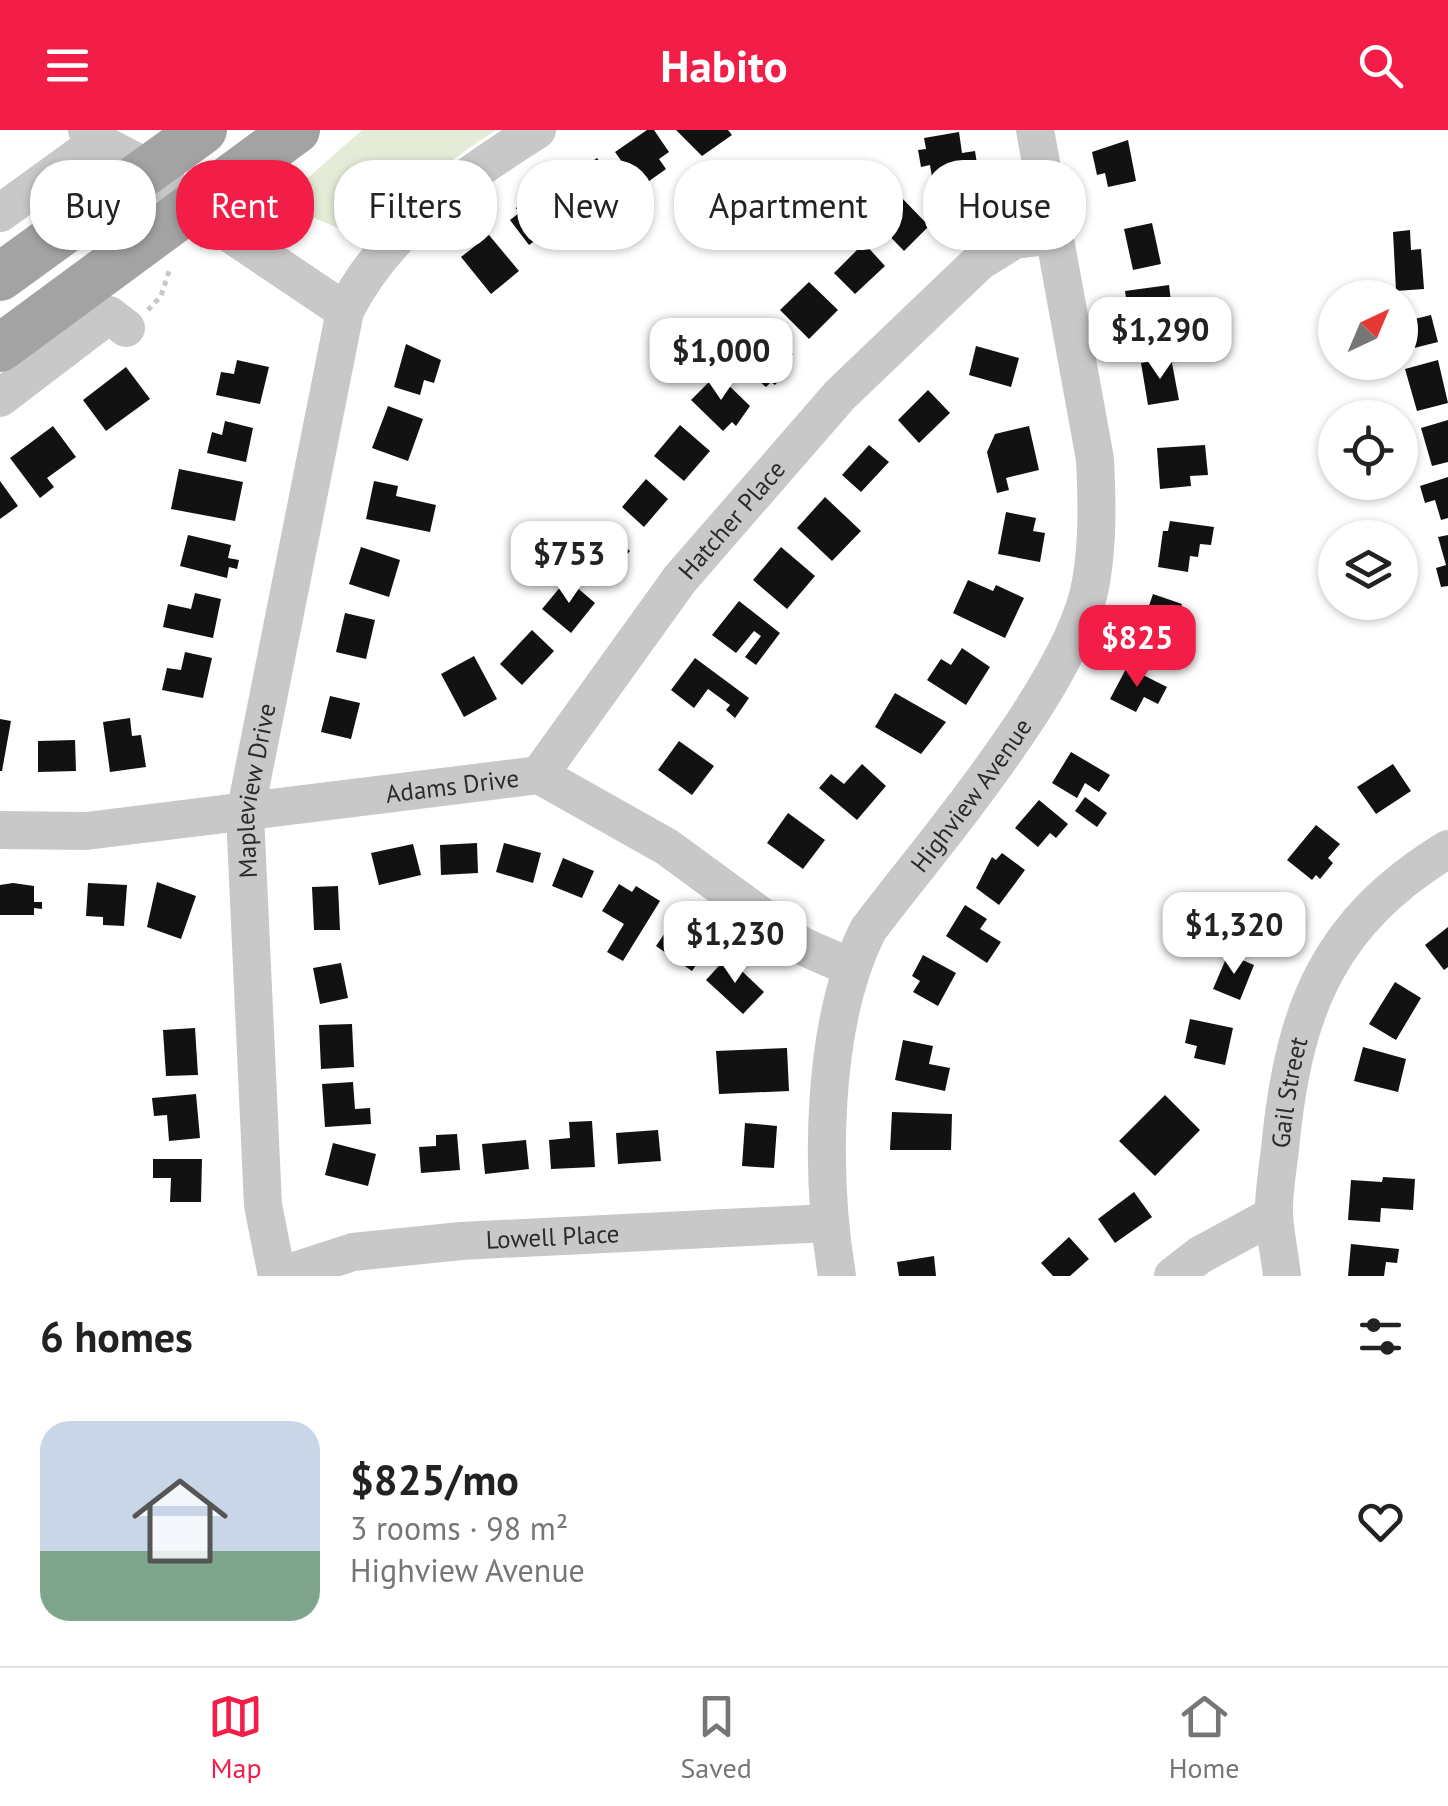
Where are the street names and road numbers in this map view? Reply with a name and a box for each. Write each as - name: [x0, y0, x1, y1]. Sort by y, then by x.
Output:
- street label: Hatcher Place: [671, 454, 792, 586]
- street label: Mapleview Drive: [229, 700, 283, 879]
- street label: Highview Avenue: [903, 712, 1039, 878]
- street label: Adams Drive: [384, 762, 521, 810]
- street label: Gail Street: [1264, 1033, 1315, 1149]
- street label: Lowell Place: [485, 1217, 620, 1256]

